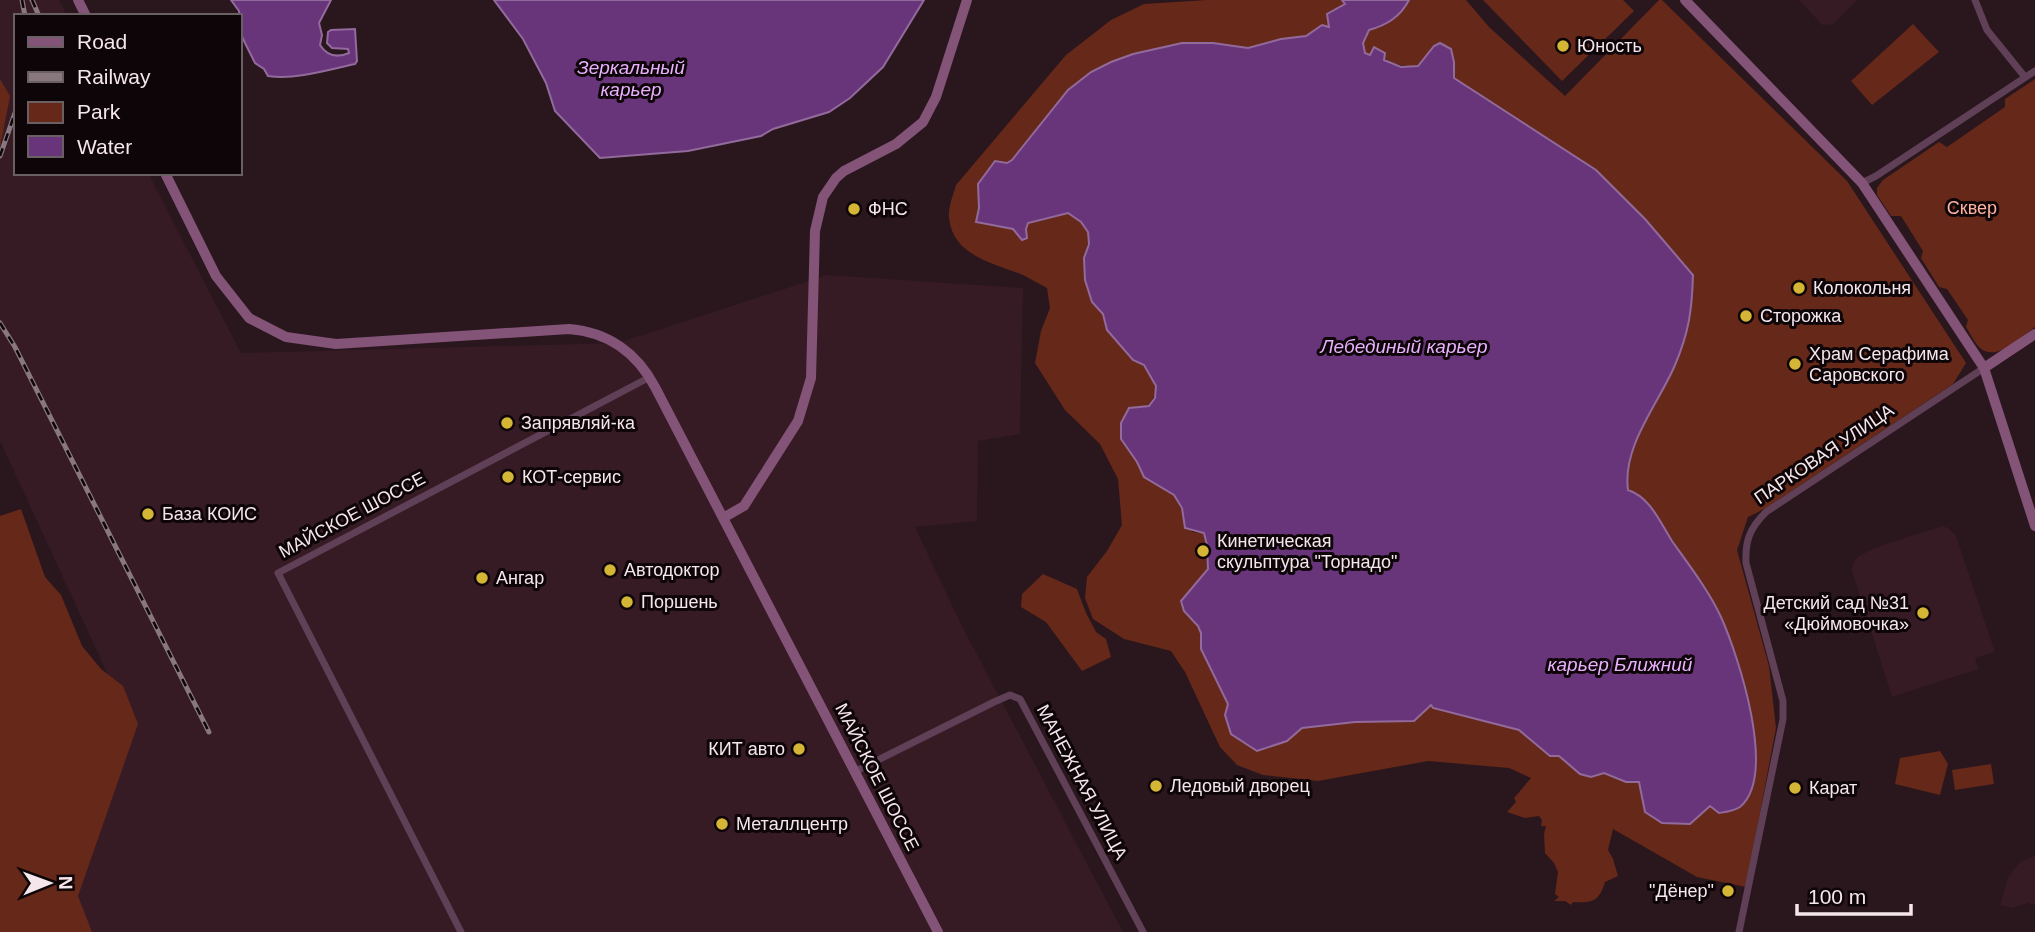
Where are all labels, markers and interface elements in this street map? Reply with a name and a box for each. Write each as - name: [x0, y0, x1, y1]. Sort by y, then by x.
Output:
- legend: [14, 14, 242, 175]
- text: Road: [77, 30, 127, 53]
- place label: Юность: [1577, 36, 1642, 56]
- marker: Юность: [1555, 38, 1571, 54]
- water label: Зеркальный карьер: [577, 57, 685, 100]
- text: Railway: [77, 65, 151, 88]
- text: Park: [77, 100, 121, 123]
- text: Water: [77, 135, 132, 158]
- park label: Сквер: [1947, 198, 1997, 218]
- place label: ФНС: [868, 199, 908, 219]
- marker: ФНС: [846, 201, 862, 217]
- place label: Колокольня: [1813, 278, 1911, 298]
- marker: Колокольня: [1791, 280, 1807, 296]
- place label: Сторожка: [1760, 306, 1842, 326]
- marker: Сторожка: [1738, 308, 1754, 324]
- water label: Лебединый карьер: [1318, 336, 1488, 357]
- place label: Храм Серафима Саровского: [1809, 344, 1950, 385]
- marker: Храм Серафима Саровского: [1787, 356, 1803, 372]
- street label: ПАРКОВАЯ УЛИЦА: [1751, 400, 1897, 508]
- place label: Запрявляй-ка: [521, 413, 636, 433]
- marker: Запрявляй-ка: [499, 415, 515, 431]
- street label: МАЙСКОЕ ШОССЕ: [275, 467, 429, 562]
- place label: КОТ-сервис: [522, 467, 621, 487]
- marker: КОТ-сервис: [500, 469, 516, 485]
- place label: База КОИС: [162, 504, 257, 524]
- marker: База КОИС: [140, 506, 156, 522]
- place label: Кинетическая скульптура "Торнадо": [1217, 531, 1397, 572]
- marker: Кинетическая скульптура "Торнадо": [1195, 543, 1211, 559]
- place label: Автодоктор: [624, 560, 719, 580]
- marker: Автодоктор: [602, 562, 618, 578]
- place label: Ангар: [496, 568, 544, 588]
- marker: Ангар: [474, 570, 490, 586]
- place label: Поршень: [641, 592, 718, 612]
- place label: Детский сад №31 «Дюймовочка»: [1764, 593, 1909, 634]
- marker: Поршень: [619, 594, 635, 610]
- marker: Детский сад №31 «Дюймовочка»: [1915, 605, 1931, 621]
- water label: карьер Ближний: [1548, 654, 1693, 675]
- street label: МАЙСКОЕ ШОССЕ: [831, 700, 924, 854]
- street label: МАНЕЖНАЯ УЛИЦА: [1033, 701, 1131, 863]
- place label: КИТ авто: [708, 739, 785, 759]
- marker: КИТ авто: [791, 741, 807, 757]
- place label: Ледовый дворец: [1170, 776, 1310, 796]
- marker: Ледовый дворец: [1148, 778, 1164, 794]
- place label: Карат: [1809, 778, 1857, 798]
- marker: Карат: [1787, 780, 1803, 796]
- place label: Металлцентр: [736, 814, 848, 834]
- marker: Металлцентр: [714, 816, 730, 832]
- north arrow: [14, 848, 84, 918]
- scale bar: [1797, 872, 1911, 916]
- text: N: [55, 876, 76, 890]
- place label: "Дёнер": [1649, 881, 1714, 901]
- marker: "Дёнер": [1720, 883, 1736, 899]
- text: 100 m: [1808, 885, 1866, 908]

